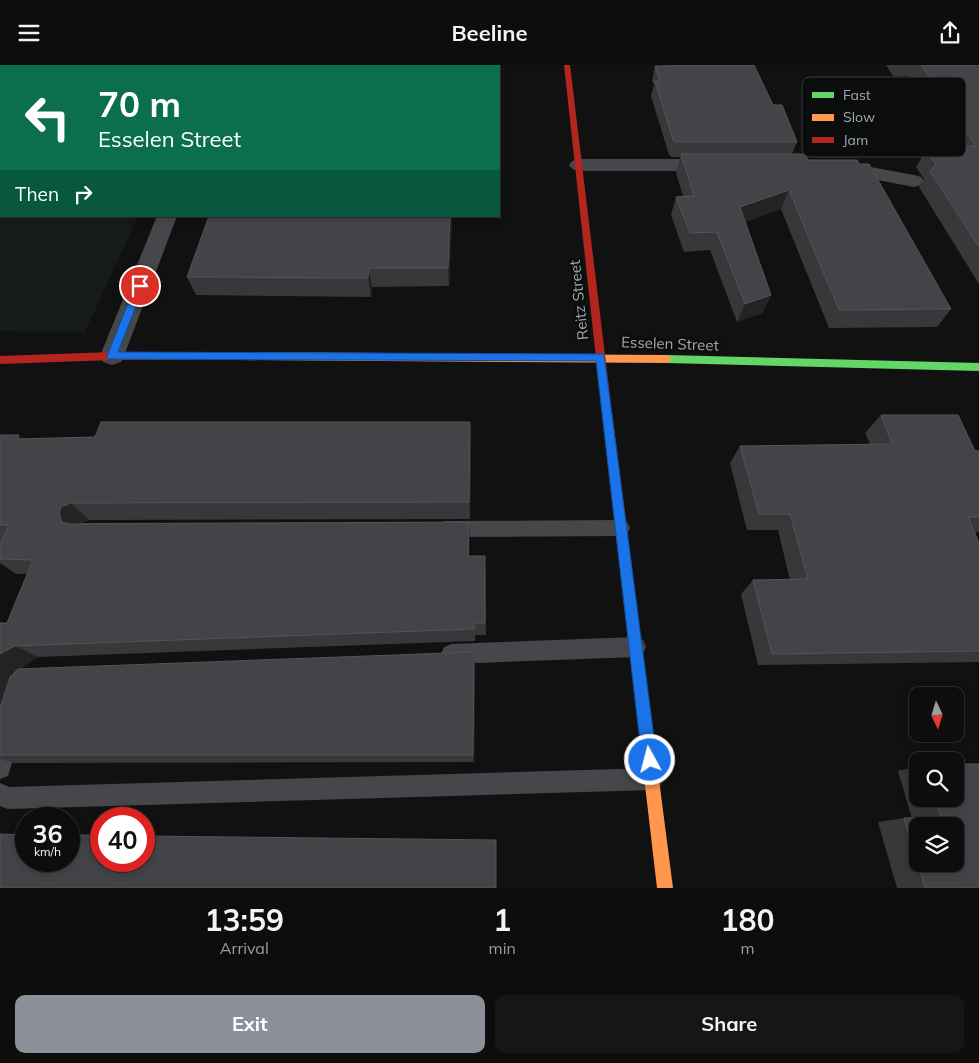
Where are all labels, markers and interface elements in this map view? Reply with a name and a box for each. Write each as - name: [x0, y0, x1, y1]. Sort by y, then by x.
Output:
- icon: menu: [15, 19, 43, 47]
- text: Beeline: [451, 19, 528, 47]
- icon: share: [936, 19, 964, 47]
- legend: [802, 77, 966, 157]
- text: 70 m: [98, 82, 181, 126]
- icon: left: [15, 85, 80, 150]
- text: Fast: [843, 86, 871, 104]
- text: Slow: [843, 108, 875, 126]
- text: Esselen Street: [98, 125, 241, 153]
- text: Jam: [843, 131, 868, 149]
- icon: right: [69, 180, 97, 208]
- text: Then: [15, 182, 59, 206]
- street label: Reitz Street: [565, 259, 592, 341]
- pin: [119, 265, 161, 307]
- icon: arrive: [126, 272, 154, 300]
- street label: Esselen Street: [621, 332, 719, 355]
- north arrow: [909, 687, 964, 743]
- map controls: [909, 687, 964, 872]
- position arrow: [623, 733, 675, 785]
- button: search: [909, 752, 964, 807]
- speed limit sign: 40: [90, 807, 155, 872]
- button: layers: [909, 817, 964, 872]
- text: 36: [32, 818, 63, 849]
- text: km/h: [34, 844, 61, 859]
- text: 13:59: [205, 901, 284, 939]
- text: 1: [493, 901, 511, 939]
- text: 180: [720, 901, 774, 939]
- text: Arrival: [220, 938, 269, 958]
- text: min: [489, 938, 516, 958]
- text: m: [740, 938, 754, 958]
- button: Exit: [15, 995, 485, 1053]
- button: Share: [495, 995, 964, 1053]

